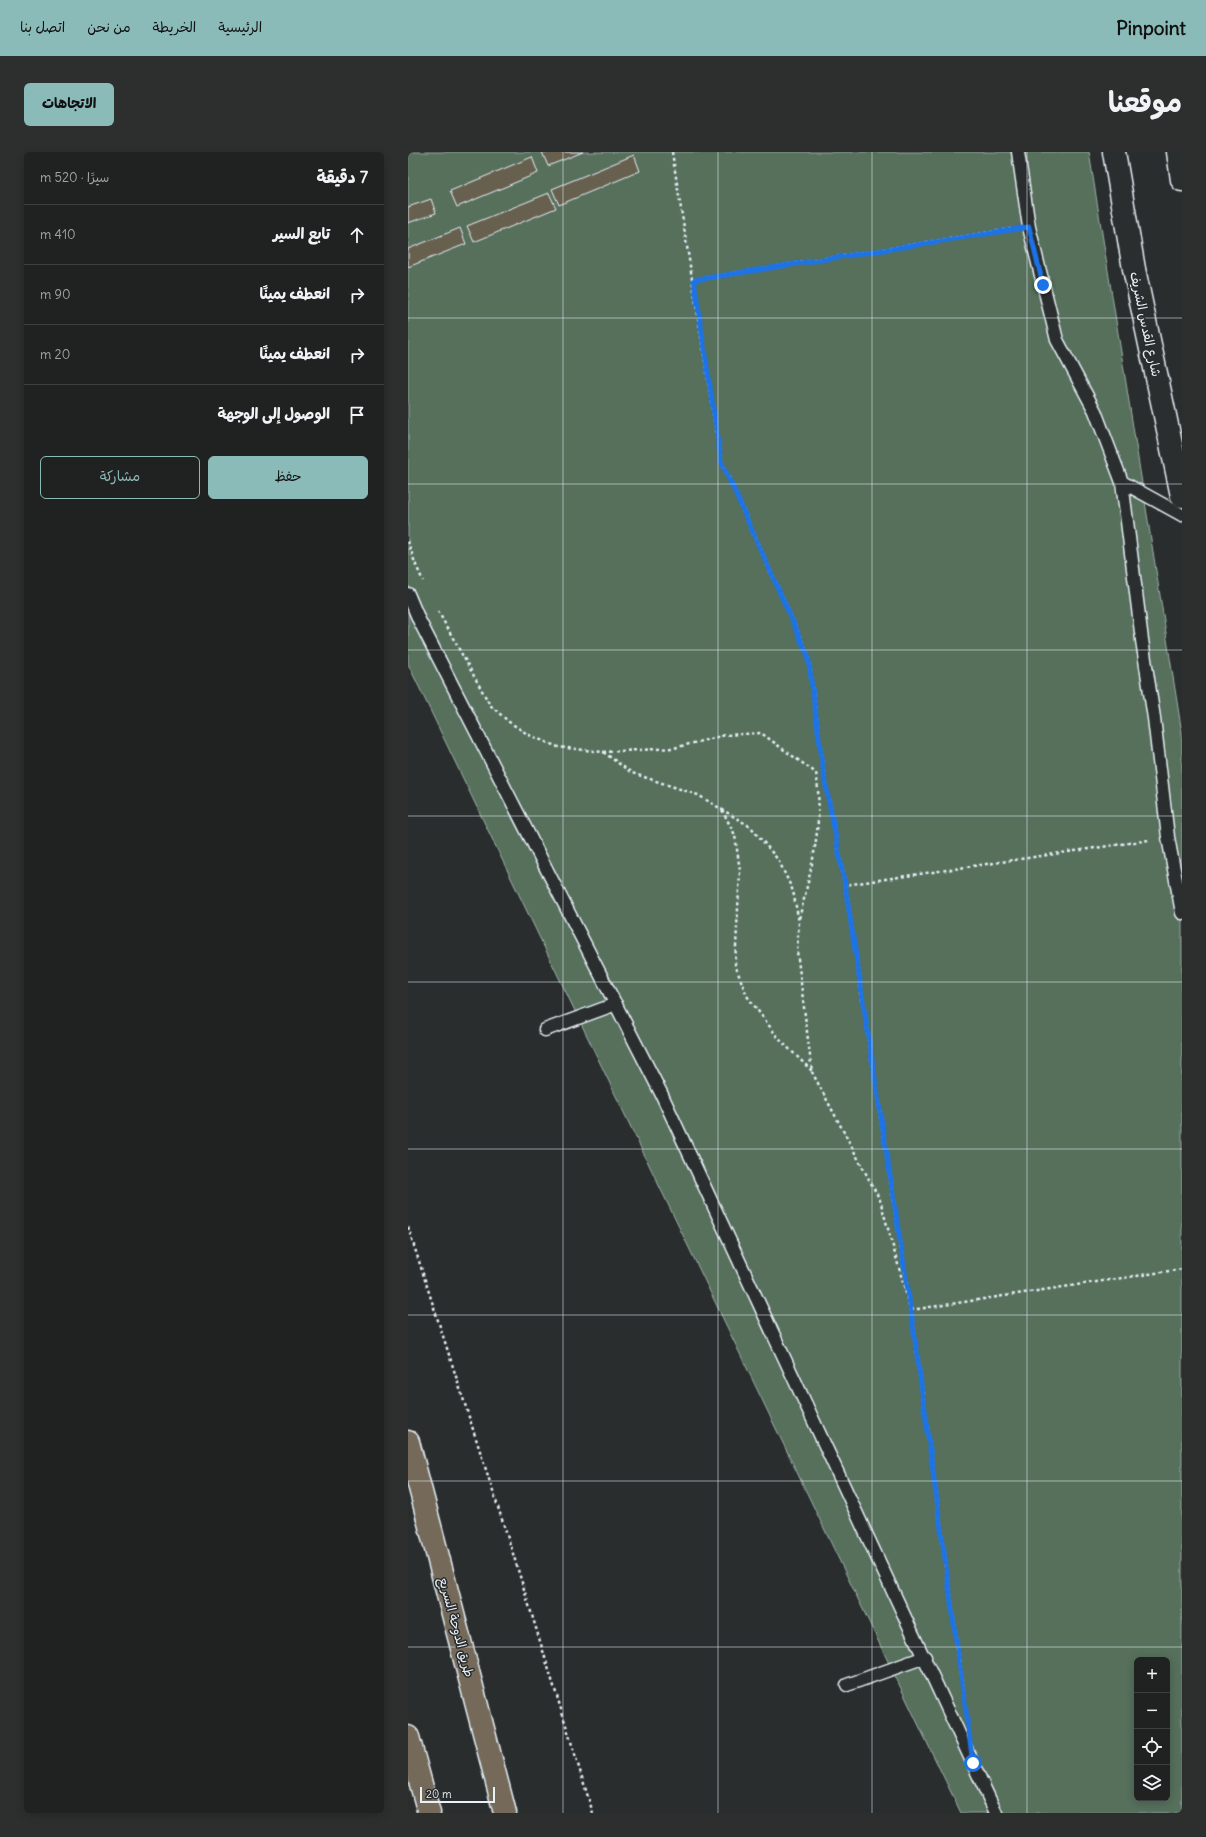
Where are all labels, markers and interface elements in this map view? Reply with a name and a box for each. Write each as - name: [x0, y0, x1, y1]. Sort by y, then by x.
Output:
- text: Pinpoint: [1116, 16, 1186, 40]
- text: اتصل بنا: [20, 18, 65, 36]
- text: من نحن: [87, 18, 131, 36]
- text: الخريطة: [153, 18, 196, 36]
- text: الرئيسية: [218, 18, 262, 36]
- button: الاتجاهات: [24, 83, 114, 126]
- text: موقعنا: [1108, 84, 1182, 120]
- text: 7 دقيقة: [316, 166, 368, 188]
- text: سيرًا · 520 m: [40, 169, 109, 186]
- text: تابع السير: [273, 224, 330, 243]
- icon: ahead: [346, 224, 368, 246]
- text: 410 m: [40, 226, 76, 243]
- street label: شارع القدس الشريف: [1125, 270, 1165, 378]
- route end: [1034, 276, 1052, 294]
- text: انعطف يمينًا: [259, 284, 330, 303]
- icon: right: [346, 284, 368, 306]
- text: 90 m: [40, 286, 71, 303]
- text: انعطف يمينًا: [259, 344, 330, 363]
- icon: right: [346, 344, 368, 366]
- text: 20 m: [40, 346, 70, 363]
- text: الوصول إلى الوجهة: [217, 404, 330, 423]
- icon: arrive: [346, 404, 368, 426]
- button: مشاركة: [40, 456, 200, 499]
- button: حفظ: [208, 456, 368, 499]
- street label: طريق الدوحة السريع: [433, 1575, 478, 1680]
- map controls: [1134, 1657, 1170, 1801]
- button: +: [1134, 1657, 1170, 1693]
- button: −: [1134, 1693, 1170, 1729]
- button: locate: [1134, 1729, 1170, 1765]
- route start: [964, 1754, 982, 1772]
- button: layers: [1134, 1765, 1170, 1801]
- scale bar: [420, 1785, 495, 1804]
- text: 20 m: [426, 1787, 452, 1801]

